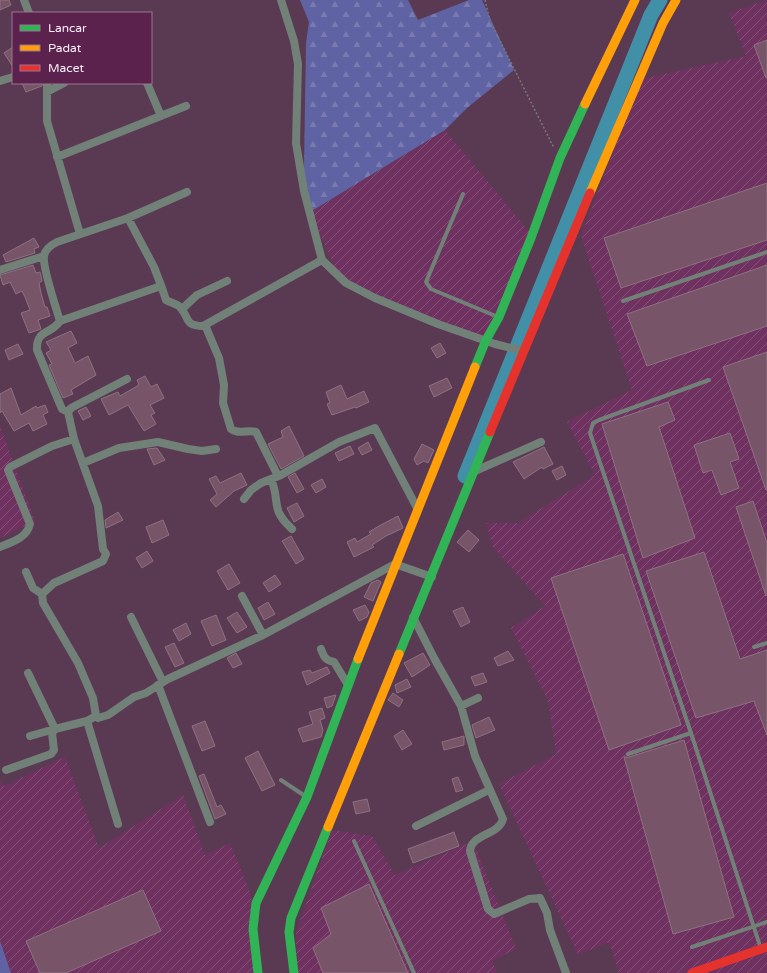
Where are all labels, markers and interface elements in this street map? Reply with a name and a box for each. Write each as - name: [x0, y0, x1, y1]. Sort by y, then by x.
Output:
- legend: [12, 12, 152, 84]
- text: Lancar: [48, 21, 87, 35]
- text: Padat: [48, 41, 82, 55]
- text: Macet: [48, 61, 84, 75]

